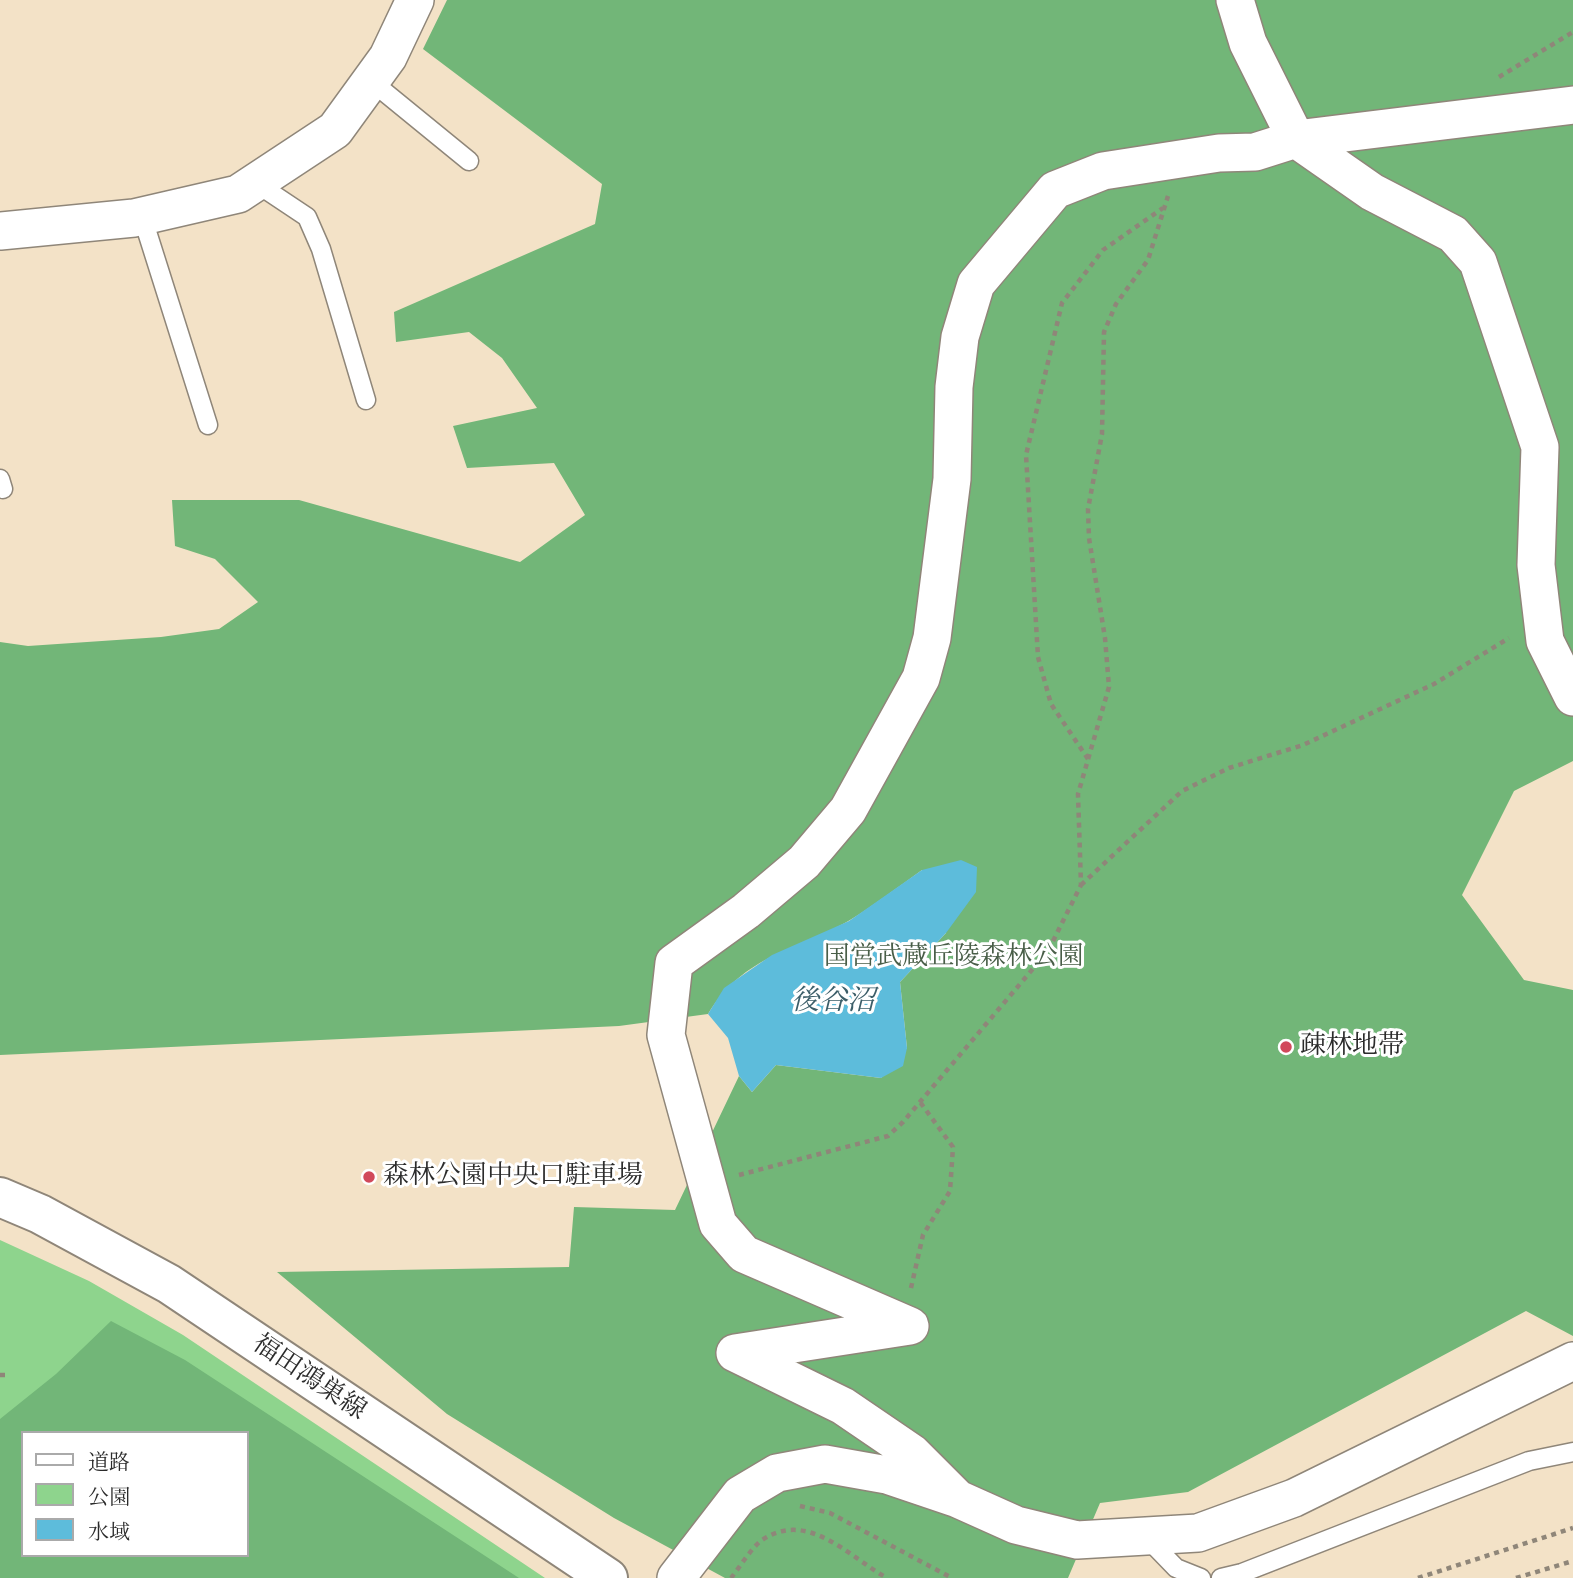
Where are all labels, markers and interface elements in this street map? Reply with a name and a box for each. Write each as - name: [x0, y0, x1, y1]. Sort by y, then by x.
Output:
- park label: 国営武蔵丘陵森林公園: [824, 942, 1084, 974]
- water label: 後谷沼: [791, 985, 875, 1019]
- place label: 疎林地帯: [1300, 1031, 1404, 1063]
- marker: 疎林地帯: [1278, 1039, 1294, 1055]
- place label: 森林公園中央口駐車場: [383, 1161, 643, 1193]
- marker: 森林公園中央口駐車場: [361, 1169, 377, 1185]
- street label: 福田鴻巣線: [246, 1329, 372, 1427]
- legend: [21, 1431, 248, 1557]
- text: 道路: [88, 1450, 130, 1474]
- text: 公園: [88, 1485, 130, 1509]
- text: 水域: [88, 1520, 130, 1544]

